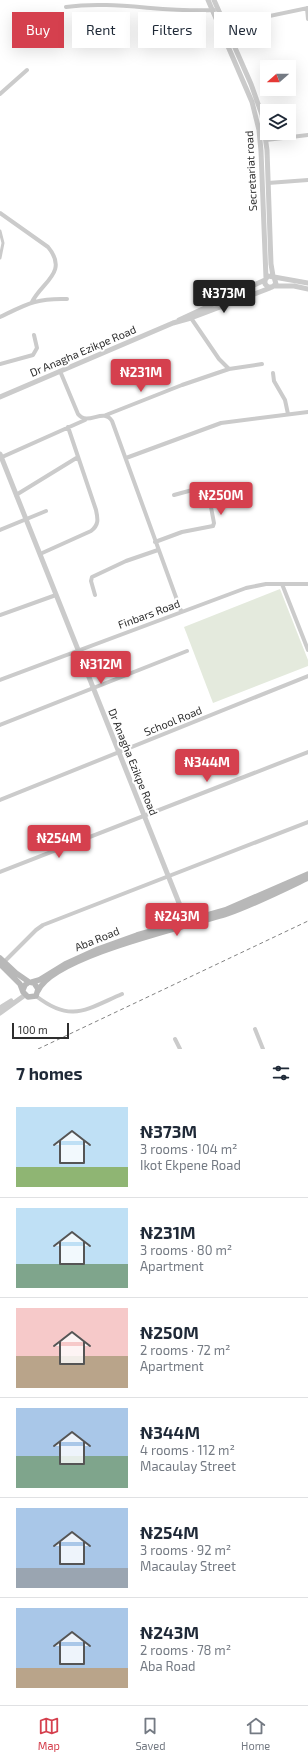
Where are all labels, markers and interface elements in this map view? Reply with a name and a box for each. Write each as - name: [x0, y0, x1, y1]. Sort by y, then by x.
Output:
- chip: Buy: [12, 12, 64, 48]
- chip: Rent: [72, 12, 130, 48]
- chip: Filters: [138, 12, 206, 48]
- chip: New: [214, 12, 271, 48]
- north arrow: [260, 60, 296, 96]
- map controls: [260, 60, 296, 140]
- button: layers: [260, 104, 296, 140]
- street label: Secretariat road: [242, 130, 259, 212]
- pin: ₦373M: [196, 280, 252, 314]
- text: ₦373M: [202, 285, 246, 301]
- street label: Dr Anagha Ezikpe Road: [28, 322, 138, 379]
- pin: ₦231M: [113, 359, 169, 393]
- text: ₦231M: [120, 364, 162, 380]
- pin: ₦250M: [193, 482, 249, 516]
- text: ₦250M: [199, 487, 243, 503]
- street label: Finbars Road: [116, 596, 182, 631]
- pin: ₦312M: [73, 651, 129, 685]
- text: ₦312M: [80, 656, 122, 672]
- street label: School Road: [142, 703, 204, 738]
- street label: Dr Anagha Ezikpe Road: [106, 706, 161, 817]
- pin: ₦344M: [179, 749, 235, 783]
- text: ₦344M: [184, 754, 230, 770]
- pin: ₦254M: [31, 825, 87, 859]
- text: ₦254M: [37, 830, 81, 846]
- pin: ₦243M: [149, 903, 205, 937]
- text: ₦243M: [154, 908, 200, 924]
- street label: Aba Road: [73, 924, 121, 953]
- scale bar: [12, 1021, 69, 1040]
- text: 100 m: [18, 1023, 48, 1036]
- icon: filters: [270, 1062, 292, 1084]
- text: 7 homes: [16, 1063, 83, 1083]
- text: ₦373M: [140, 1121, 197, 1141]
- icon: home: [48, 1123, 96, 1171]
- text: 3 rooms · 104 m²: [140, 1141, 237, 1157]
- text: Ikot Ekpene Road: [140, 1157, 241, 1173]
- text: ₦231M: [140, 1222, 196, 1242]
- icon: home: [48, 1224, 96, 1272]
- text: 3 rooms · 80 m²: [140, 1242, 232, 1258]
- text: Apartment: [140, 1258, 204, 1274]
- text: ₦250M: [140, 1322, 199, 1342]
- icon: home: [48, 1324, 96, 1372]
- text: 2 rooms · 72 m²: [140, 1342, 231, 1358]
- text: Apartment: [140, 1358, 204, 1374]
- text: ₦344M: [140, 1422, 200, 1442]
- icon: home: [48, 1424, 96, 1472]
- text: 4 rooms · 112 m²: [140, 1442, 235, 1458]
- text: Macaulay Street: [140, 1458, 236, 1474]
- text: ₦254M: [140, 1522, 199, 1542]
- icon: home: [48, 1524, 96, 1572]
- text: 3 rooms · 92 m²: [140, 1542, 231, 1558]
- text: Macaulay Street: [140, 1558, 236, 1574]
- text: ₦243M: [140, 1622, 199, 1642]
- icon: home: [48, 1624, 96, 1672]
- text: 2 rooms · 78 m²: [140, 1642, 231, 1658]
- text: Aba Road: [140, 1658, 195, 1674]
- tab: Map: [38, 1715, 60, 1752]
- tab: Saved: [135, 1715, 166, 1752]
- tab: Home: [241, 1715, 270, 1752]

